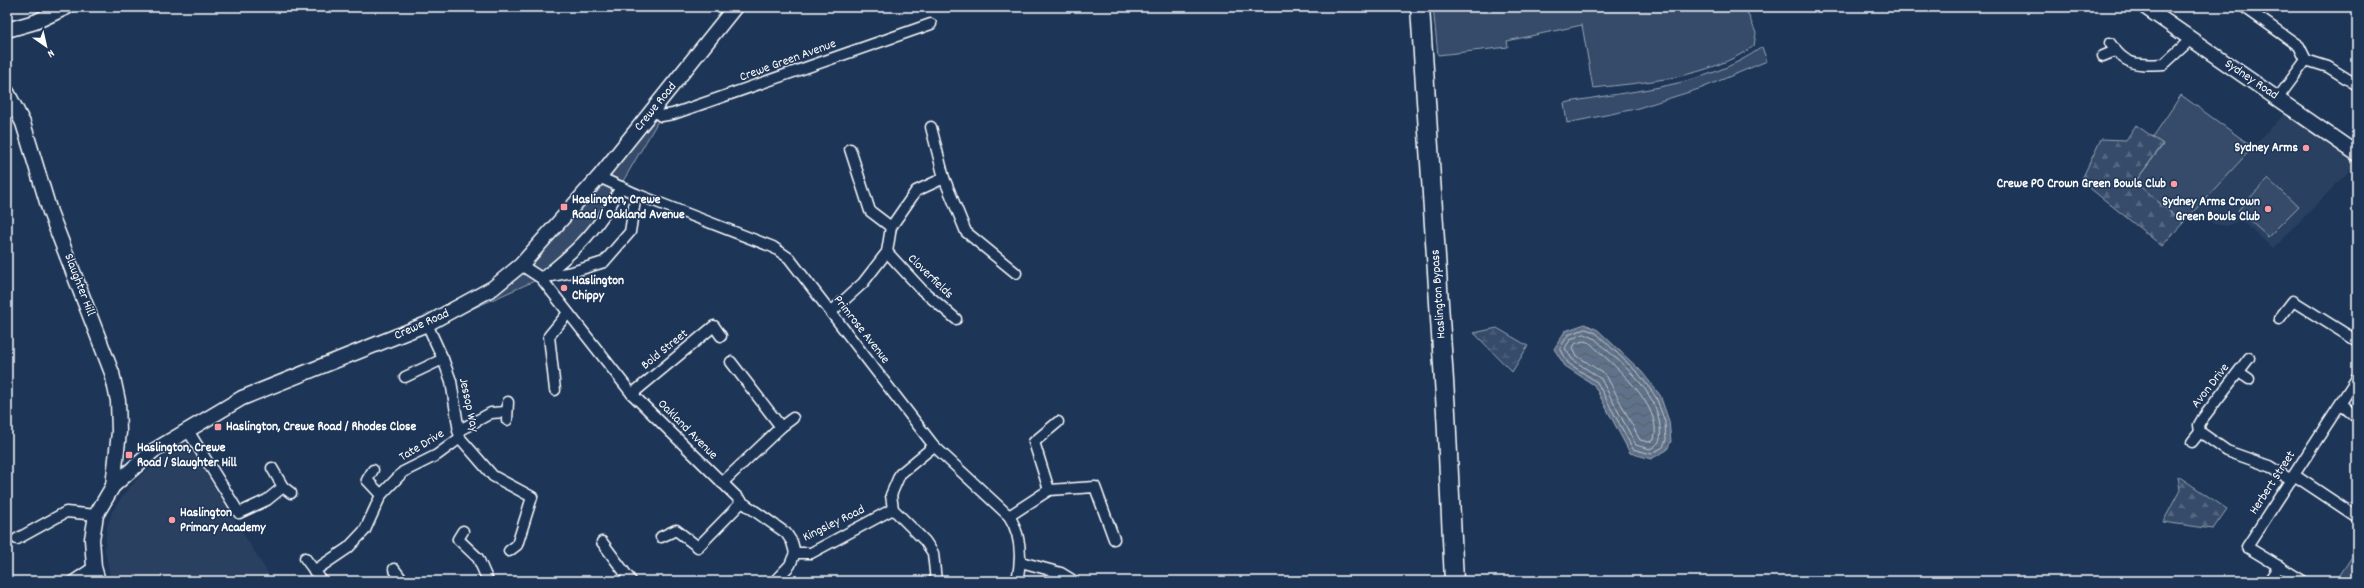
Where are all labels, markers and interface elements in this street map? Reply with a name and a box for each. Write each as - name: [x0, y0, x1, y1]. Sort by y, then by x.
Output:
- north arrow: [26, 26, 66, 66]
- street label: Crewe Green Avenue: [737, 35, 839, 87]
- text: N: [43, 44, 57, 61]
- street label: Sydney Road: [2220, 55, 2282, 105]
- street label: Crewe Road: [630, 78, 682, 136]
- place label: Sydney Arms: [2235, 139, 2299, 158]
- marker: Sydney Arms: [2301, 143, 2311, 153]
- place label: Crewe PO Crown Green Bowls Club: [1997, 175, 2166, 194]
- marker: Crewe PO Crown Green Bowls Club: [2169, 179, 2179, 189]
- place label: Haslington, Crewe Road / Oakland Avenue: [572, 191, 685, 225]
- place label: Sydney Arms Crown Green Bowls Club: [2162, 193, 2260, 227]
- marker: Haslington, Crewe Road / Oakland Avenue: [559, 202, 569, 212]
- marker: Sydney Arms Crown Green Bowls Club: [2263, 204, 2273, 214]
- street label: Haslington Bypass: [1426, 249, 1452, 339]
- street label: Cloverfields: [903, 250, 957, 304]
- street label: Slaughter Hill: [58, 251, 100, 319]
- place label: Haslington Chippy: [572, 272, 624, 306]
- marker: Haslington Chippy: [559, 283, 569, 293]
- street label: Primrose Avenue: [828, 292, 894, 369]
- street label: Crewe Road: [391, 304, 453, 346]
- street label: Bold Street: [637, 325, 693, 375]
- street label: Avon Drive: [2187, 359, 2235, 412]
- street label: Jessop Way: [453, 376, 483, 435]
- street label: Oakland Avenue: [652, 395, 722, 465]
- place label: Haslington, Crewe Road / Rhodes Close: [226, 418, 417, 437]
- marker: Haslington, Crewe Road / Rhodes Close: [213, 422, 223, 432]
- street label: Tate Drive: [396, 425, 448, 467]
- place label: Haslington, Crewe Road / Slaughter Hill: [137, 439, 238, 473]
- street label: Herbert Street: [2245, 447, 2301, 519]
- marker: Haslington, Crewe Road / Slaughter Hill: [124, 450, 134, 460]
- street label: Kingsley Road: [800, 501, 868, 547]
- place label: Haslington Primary Academy: [180, 504, 266, 538]
- marker: Haslington Primary Academy: [167, 515, 177, 525]

